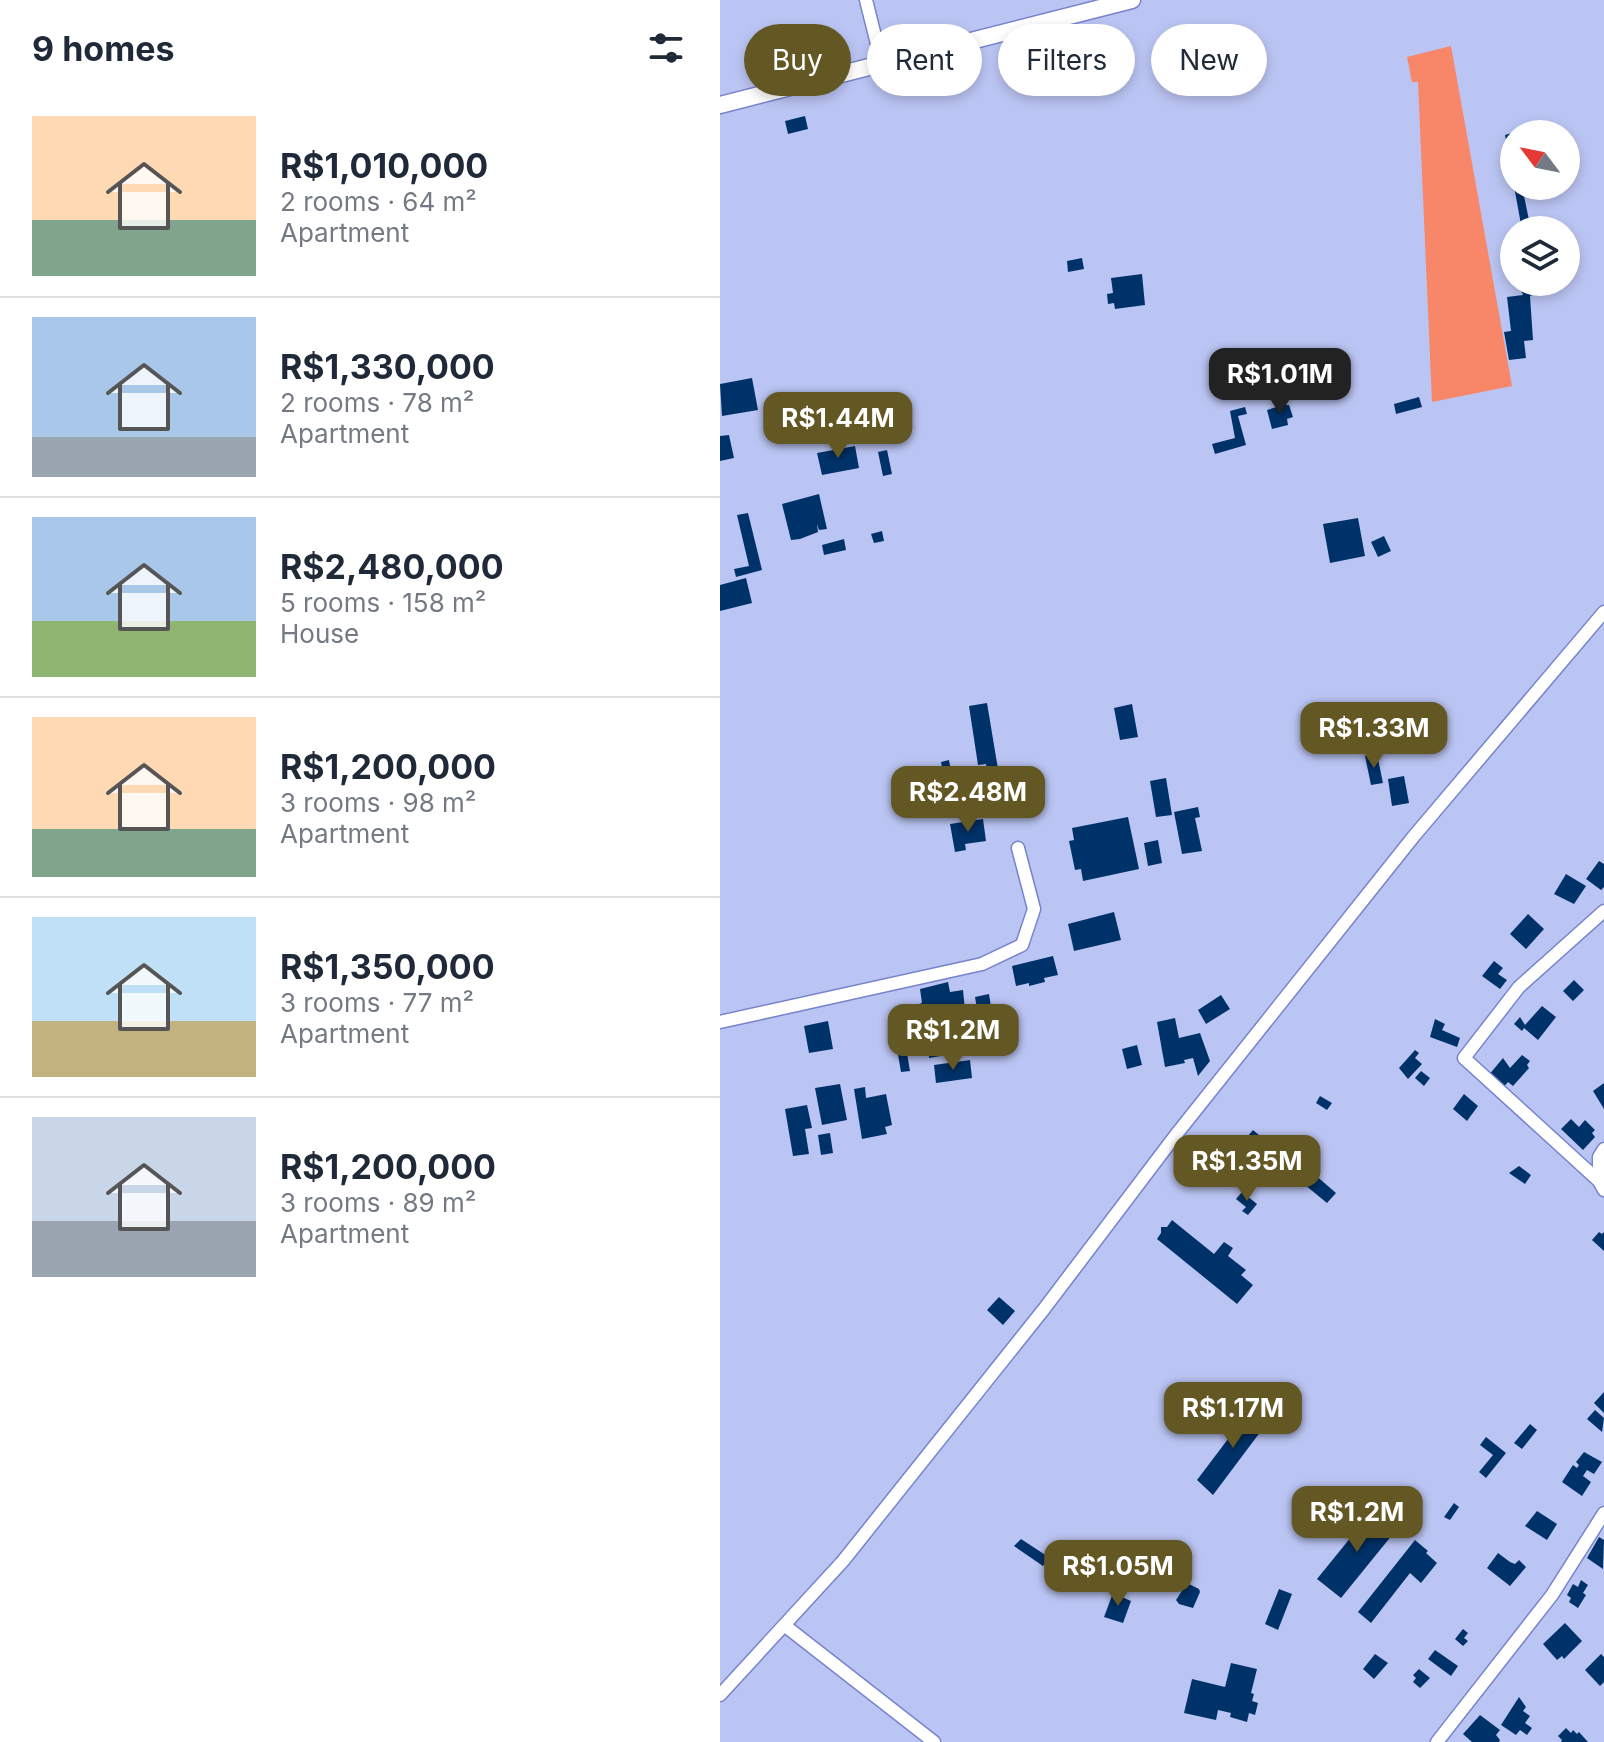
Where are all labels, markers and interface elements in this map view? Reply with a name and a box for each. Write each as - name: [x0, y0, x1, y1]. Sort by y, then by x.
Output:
- chip: Buy: [744, 24, 851, 96]
- chip: Rent: [867, 24, 982, 96]
- chip: Filters: [998, 24, 1135, 96]
- chip: New: [1151, 24, 1267, 96]
- icon: filters: [644, 26, 688, 70]
- text: 9 homes: [32, 28, 174, 69]
- north arrow: [1500, 120, 1580, 200]
- map controls: [1500, 120, 1580, 296]
- text: R$1,010,000: [280, 145, 488, 186]
- icon: home: [96, 148, 192, 244]
- text: 2 rooms · 64 m²: [280, 186, 477, 217]
- button: layers: [1500, 216, 1580, 296]
- text: Apartment: [280, 217, 409, 248]
- text: R$1,330,000: [280, 346, 495, 387]
- pin: R$1.01M: [1206, 348, 1354, 416]
- icon: home: [96, 349, 192, 445]
- text: R$1.01M: [1227, 358, 1333, 389]
- text: 2 rooms · 78 m²: [280, 387, 474, 418]
- pin: R$1.44M: [764, 392, 912, 460]
- text: R$1.44M: [781, 402, 895, 433]
- text: Apartment: [280, 418, 409, 449]
- text: R$2,480,000: [280, 546, 504, 587]
- icon: home: [96, 549, 192, 645]
- text: 5 rooms · 158 m²: [280, 587, 486, 618]
- text: House: [280, 618, 359, 649]
- pin: R$1.33M: [1300, 702, 1448, 770]
- text: R$1.33M: [1318, 712, 1430, 743]
- text: R$1,200,000: [280, 746, 496, 787]
- icon: home: [96, 749, 192, 845]
- pin: R$2.48M: [894, 766, 1042, 834]
- text: R$2.48M: [909, 776, 1027, 807]
- text: 3 rooms · 98 m²: [280, 787, 476, 818]
- text: Apartment: [280, 818, 409, 849]
- text: R$1,350,000: [280, 946, 495, 987]
- icon: home: [96, 949, 192, 1045]
- text: 3 rooms · 77 m²: [280, 987, 474, 1018]
- pin: R$1.2M: [888, 1004, 1018, 1072]
- text: R$1.2M: [906, 1014, 1000, 1045]
- text: Apartment: [280, 1018, 409, 1049]
- pin: R$1.35M: [1173, 1135, 1321, 1203]
- text: R$1.35M: [1191, 1145, 1303, 1176]
- text: R$1,200,000: [280, 1146, 496, 1187]
- icon: home: [96, 1149, 192, 1245]
- text: 3 rooms · 89 m²: [280, 1187, 476, 1218]
- text: Apartment: [280, 1218, 409, 1249]
- pin: R$1.17M: [1159, 1382, 1307, 1450]
- text: R$1.17M: [1182, 1392, 1284, 1423]
- pin: R$1.2M: [1292, 1486, 1422, 1554]
- text: R$1.2M: [1310, 1496, 1404, 1527]
- pin: R$1.05M: [1044, 1540, 1192, 1608]
- text: R$1.05M: [1062, 1550, 1174, 1581]

